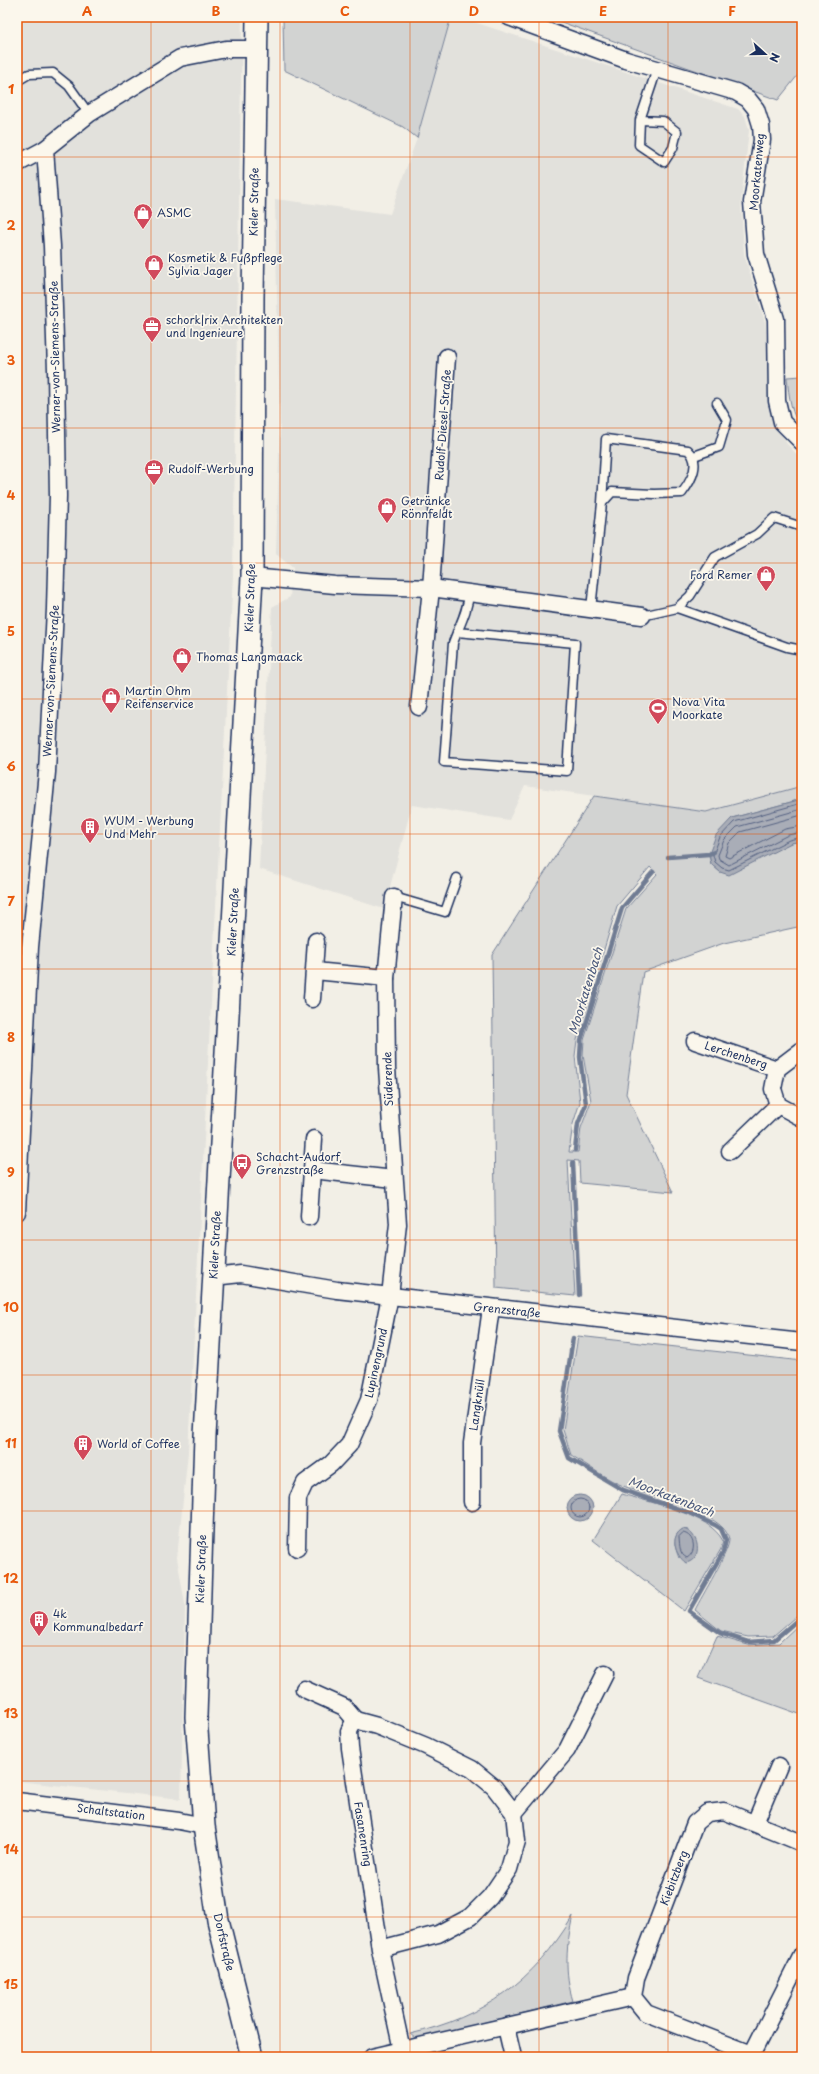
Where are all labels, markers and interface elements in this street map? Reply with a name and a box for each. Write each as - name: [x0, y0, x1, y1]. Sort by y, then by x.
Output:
- text: A: [82, 1, 92, 20]
- text: B: [212, 1, 221, 20]
- text: C: [340, 1, 350, 20]
- text: D: [469, 1, 479, 20]
- text: E: [599, 1, 607, 20]
- text: F: [728, 1, 736, 20]
- north arrow: [745, 34, 785, 74]
- text: N: [765, 51, 784, 65]
- text: 1: [8, 79, 14, 98]
- street label: Moorkatenweg: [745, 133, 768, 211]
- street label: Kieler Straße: [244, 167, 263, 237]
- shop icon: ASMC: [132, 202, 154, 230]
- place label: ASMC: [157, 204, 192, 221]
- text: 2: [6, 215, 16, 234]
- place label: Kosmetik & Fußpflege Sylvia Jager: [168, 249, 283, 279]
- shop icon: Kosmetik & Fußpflege Sylvia Jager: [143, 253, 165, 281]
- street label: Werner-von-Siemens-Straße: [45, 281, 64, 433]
- place label: schork|rix Architekten und Ingenieure: [166, 311, 283, 341]
- office icon: schork|rix Architekten und Ingenieure: [141, 315, 163, 343]
- text: 3: [7, 350, 16, 369]
- street label: Rudolf-Diesel-Straße: [430, 369, 455, 481]
- office icon: Rudolf-Werbung: [143, 458, 165, 486]
- place label: Rudolf-Werbung: [168, 460, 254, 477]
- text: 4: [7, 485, 16, 504]
- place label: Getränke Rönnfeldt: [401, 492, 453, 522]
- shop icon: Getränke Rönnfeldt: [376, 496, 398, 524]
- street label: Kieler Straße: [240, 563, 259, 633]
- shop icon: Ford Remer: [755, 564, 777, 592]
- place label: Ford Remer: [690, 566, 753, 583]
- street label: Werner-von-Siemens-Straße: [38, 604, 63, 758]
- text: 5: [7, 621, 15, 640]
- shop icon: Thomas Langmaack: [171, 646, 193, 674]
- place label: Thomas Langmaack: [196, 648, 303, 665]
- place label: Martin Ohm Reifenservice: [125, 682, 194, 712]
- shop icon: Martin Ohm Reifenservice: [100, 686, 122, 714]
- place label: Nova Vita Moorkate: [672, 693, 725, 723]
- sports icon: Nova Vita Moorkate: [647, 697, 669, 725]
- text: 6: [6, 756, 16, 775]
- place label: WUM - Werbung Und Mehr: [104, 812, 194, 842]
- building icon: WUM - Werbung Und Mehr: [79, 816, 101, 844]
- street label: Kieler Straße: [222, 887, 243, 957]
- text: 7: [7, 891, 15, 910]
- water label: Moorkatenbach: [563, 944, 607, 1036]
- text: 8: [7, 1027, 15, 1046]
- street label: Lerchenberg: [702, 1036, 770, 1073]
- street label: Süderende: [378, 1051, 397, 1107]
- place label: Schacht-Audorf, Grenzstraße: [256, 1148, 342, 1178]
- bus stop icon: Schacht-Audorf, Grenzstraße: [231, 1152, 253, 1180]
- text: 9: [7, 1162, 15, 1181]
- street label: Kieler Straße: [204, 1210, 225, 1280]
- text: 10: [3, 1297, 19, 1316]
- street label: Grenzstraße: [473, 1298, 542, 1322]
- street label: Lupinengrund: [360, 1326, 391, 1399]
- street label: Langknüll: [464, 1378, 489, 1432]
- text: 11: [5, 1433, 17, 1452]
- building icon: World of Coffee: [72, 1433, 94, 1461]
- place label: World of Coffee: [97, 1435, 180, 1452]
- water label: Moorkatenbach: [626, 1472, 718, 1521]
- street label: Kieler Straße: [191, 1534, 210, 1604]
- text: 12: [3, 1568, 19, 1587]
- place label: 4k Kommunalbedarf: [53, 1605, 144, 1635]
- building icon: 4k Kommunalbedarf: [28, 1609, 50, 1637]
- text: 13: [4, 1703, 19, 1722]
- street label: Schaltstation: [76, 1799, 146, 1824]
- street label: Fasanenring: [350, 1800, 377, 1868]
- text: 14: [3, 1839, 19, 1858]
- street label: Kiebitzberg: [655, 1848, 692, 1908]
- street label: Dorfstraße: [210, 1911, 239, 1973]
- text: 15: [4, 1974, 18, 1993]

